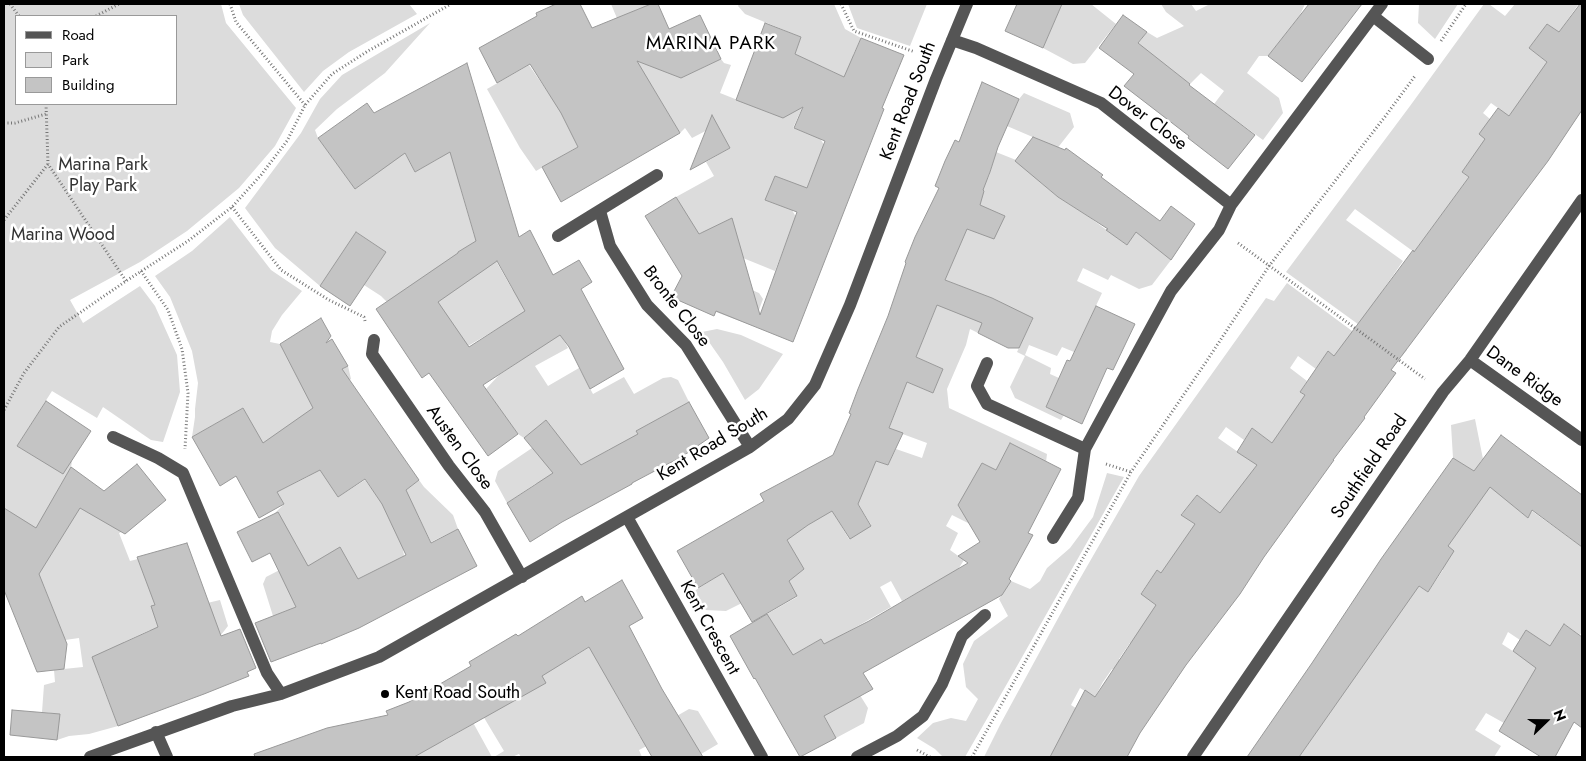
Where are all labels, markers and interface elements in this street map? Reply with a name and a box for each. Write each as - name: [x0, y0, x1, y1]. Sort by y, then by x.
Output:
- legend: [15, 15, 178, 105]
- text: Road: [62, 24, 94, 46]
- district label: MARINA PARK: [645, 33, 777, 55]
- street label: Kent Road South: [876, 39, 942, 163]
- text: Park: [62, 49, 89, 71]
- text: Building: [62, 74, 114, 96]
- street label: Dover Close: [1103, 82, 1191, 156]
- park label: Marina Park Play Park: [58, 155, 148, 198]
- park label: Marina Wood: [11, 225, 115, 247]
- street label: Bronte Close: [638, 262, 714, 352]
- street label: Dane Ridge: [1481, 342, 1567, 412]
- street label: Austen Close: [421, 401, 497, 495]
- street label: Kent Road South: [654, 403, 772, 487]
- street label: Southfield Road: [1327, 411, 1413, 523]
- street label: Kent Crescent: [674, 577, 744, 679]
- place label: Kent Road South: [395, 683, 520, 705]
- marker: Kent Road South: [379, 688, 391, 700]
- north arrow: [1521, 696, 1571, 746]
- text: N: [1549, 706, 1571, 724]

